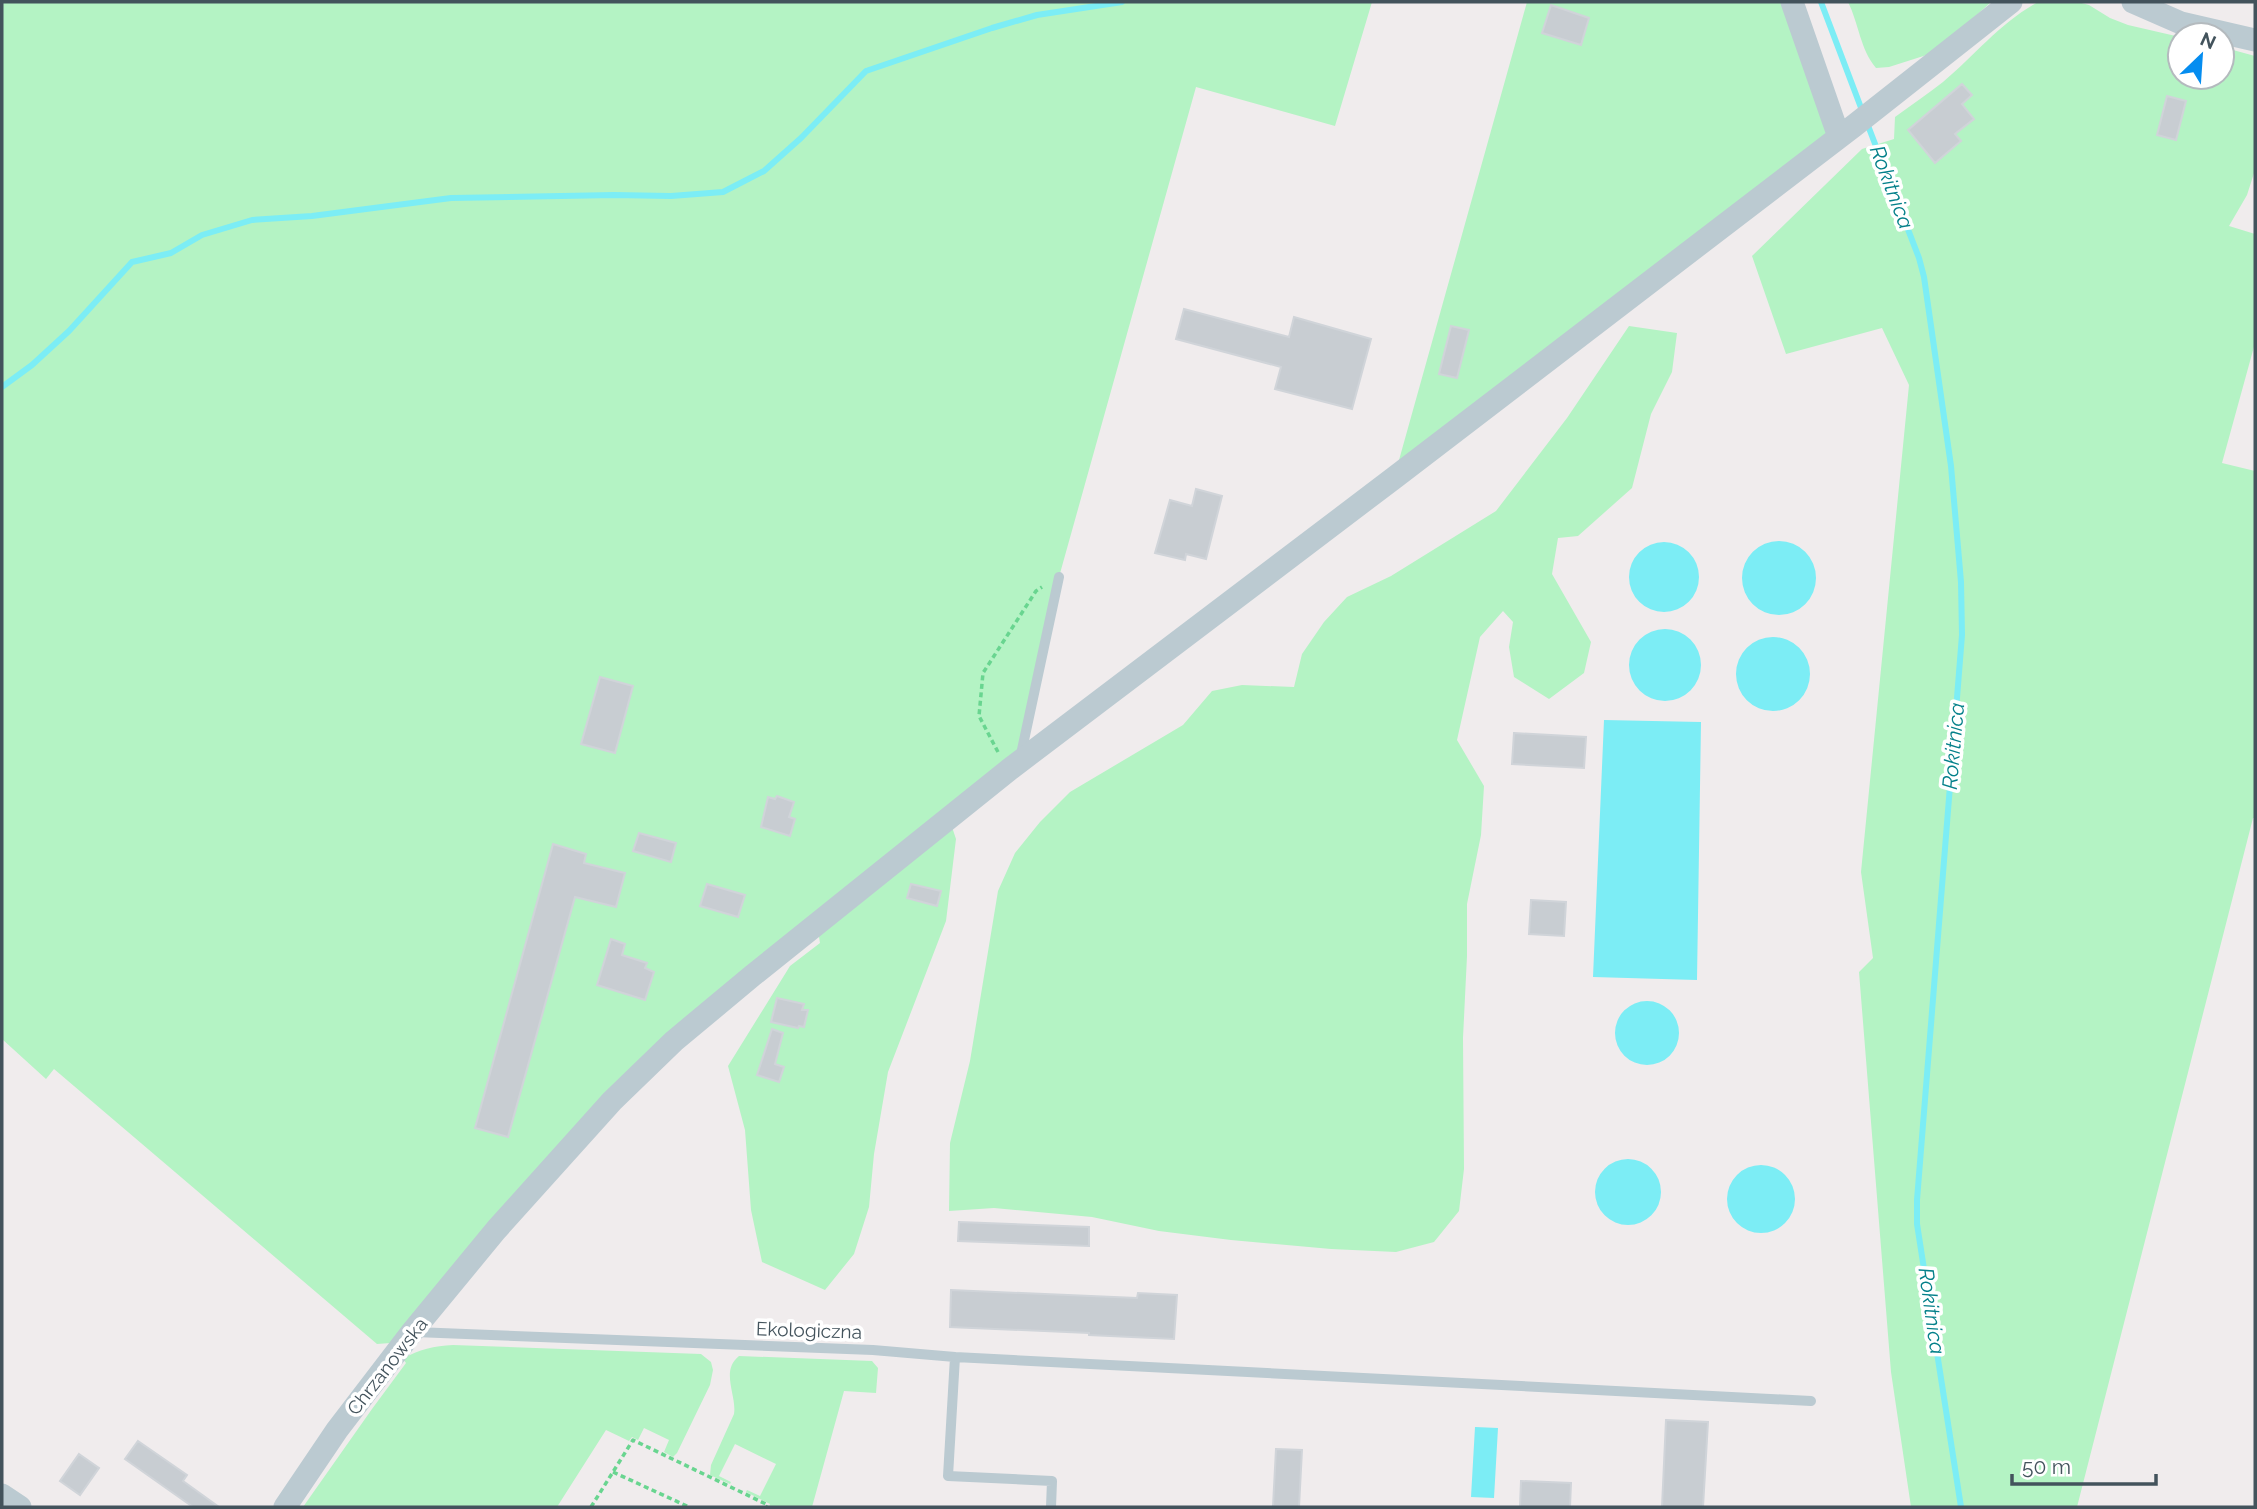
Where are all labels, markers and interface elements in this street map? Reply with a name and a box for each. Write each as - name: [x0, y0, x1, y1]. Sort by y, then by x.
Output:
- north arrow: [2166, 21, 2236, 91]
- text: N: [2197, 28, 2219, 54]
- water label: Rokitnica: [1865, 142, 1919, 232]
- water label: Rokitnica: [1937, 701, 1969, 791]
- water label: Rokitnica: [1914, 1266, 1950, 1356]
- street label: Chrzanowska: [342, 1313, 432, 1419]
- street label: Ekologiczna: [756, 1317, 862, 1343]
- scale bar: [2012, 1442, 2156, 1486]
- text: 50 m: [2022, 1454, 2071, 1479]

